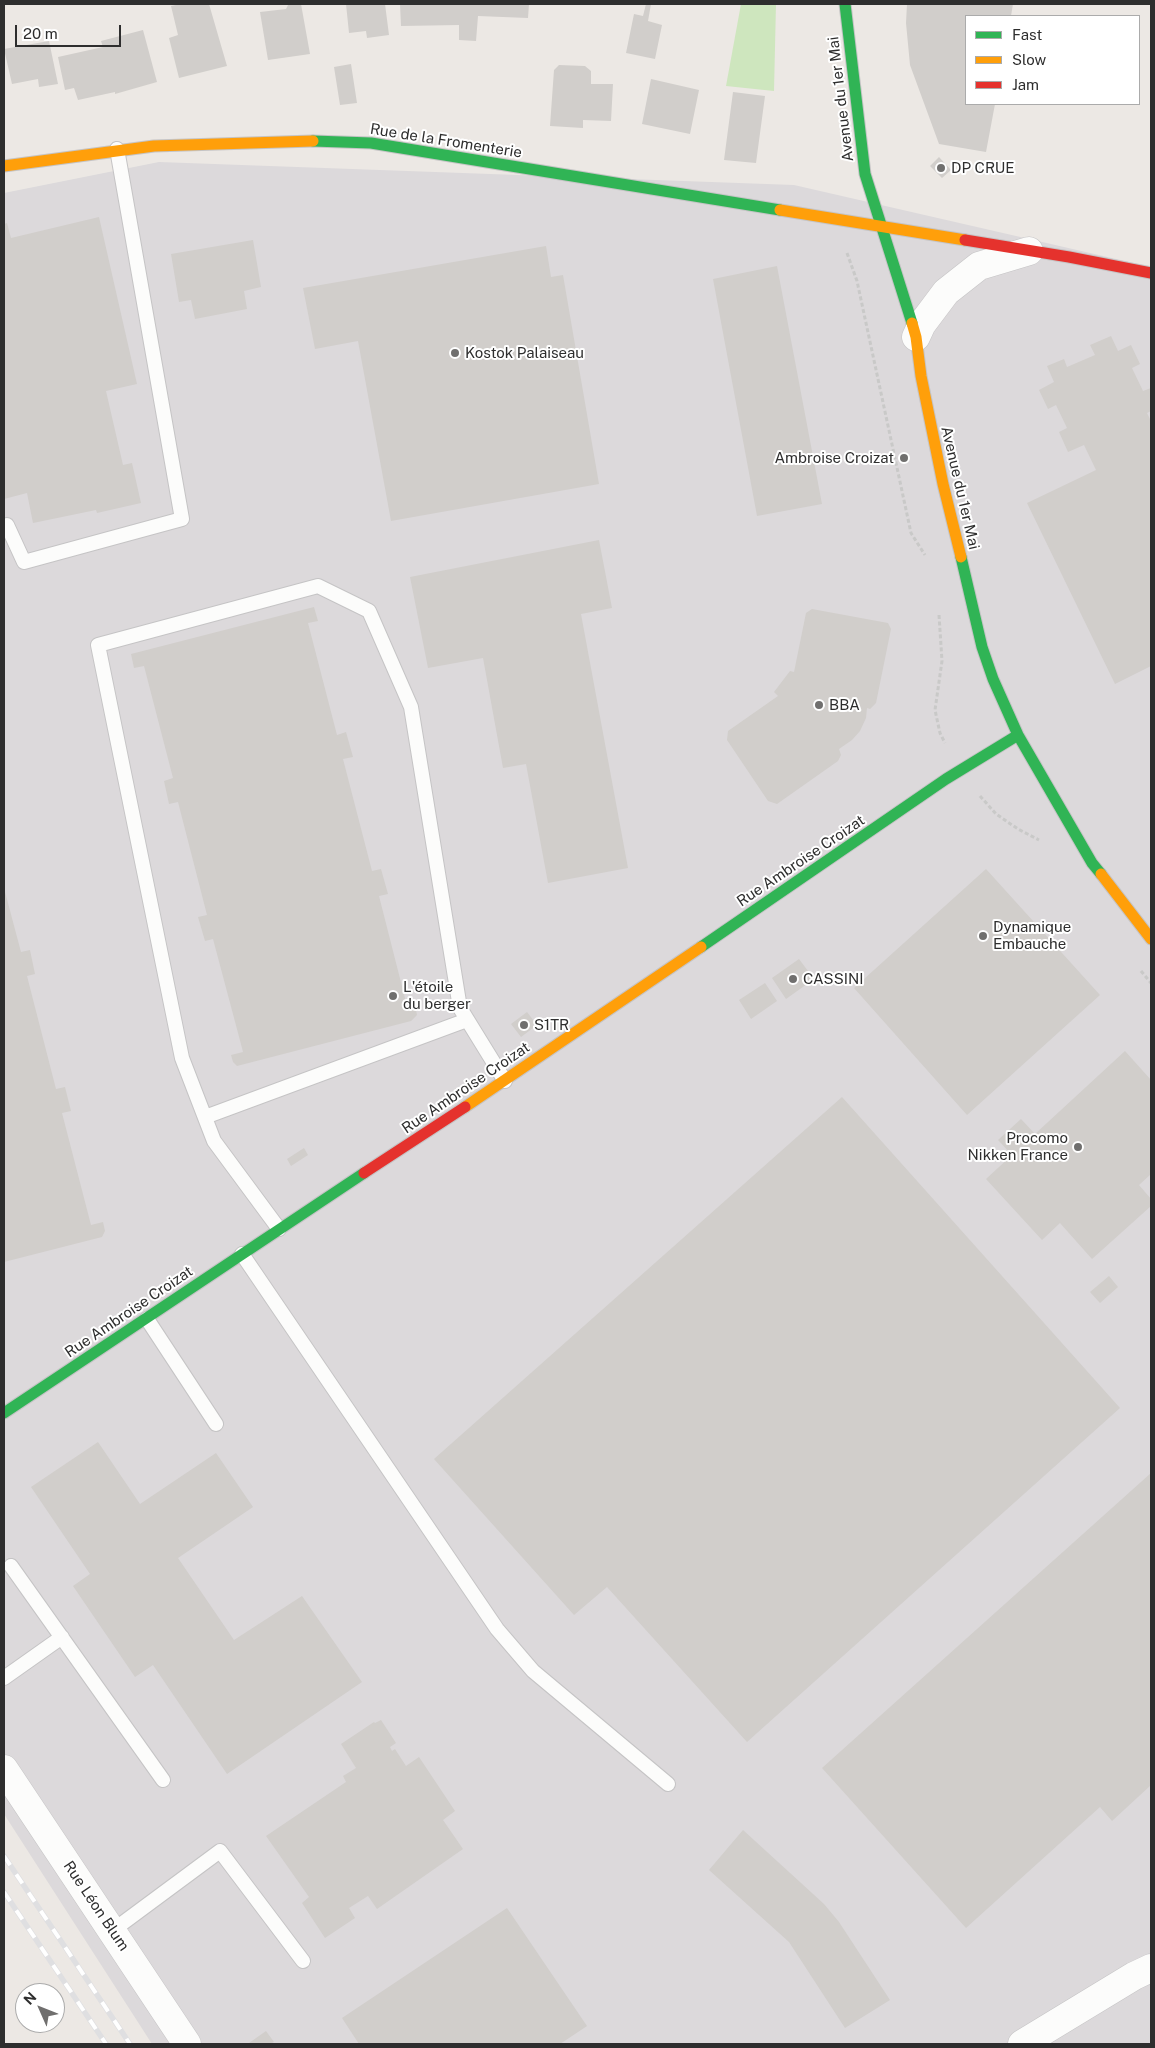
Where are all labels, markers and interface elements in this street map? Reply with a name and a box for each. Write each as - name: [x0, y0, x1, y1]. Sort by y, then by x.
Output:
- scale bar: [18, 15, 124, 47]
- legend: [965, 15, 1140, 105]
- text: 20 m: [23, 25, 58, 42]
- text: Fast: [1012, 26, 1042, 43]
- street label: Avenue du 1er Mai: [824, 35, 858, 163]
- text: Slow: [1012, 51, 1046, 68]
- text: Jam: [1012, 76, 1039, 93]
- street label: Rue de la Fromenterie: [369, 120, 523, 162]
- place label: DP CRUE: [951, 159, 1015, 177]
- marker: DP CRUE: [935, 162, 947, 174]
- place label: Kostok Palaiseau: [465, 344, 584, 362]
- marker: Kostok Palaiseau: [449, 347, 461, 359]
- street label: Avenue du 1er Mai: [937, 425, 983, 551]
- place label: Ambroise Croizat: [774, 449, 894, 467]
- marker: Ambroise Croizat: [898, 452, 910, 464]
- place label: BBA: [829, 696, 860, 714]
- marker: BBA: [813, 699, 825, 711]
- street label: Rue Ambroise Croizat: [734, 811, 868, 911]
- place label: Dynamique Embauche: [993, 918, 1071, 953]
- marker: Dynamique Embauche: [977, 930, 989, 942]
- place label: CASSINI: [803, 970, 864, 988]
- marker: CASSINI: [787, 973, 799, 985]
- place label: L'étoile du berger: [403, 978, 471, 1013]
- marker: L'étoile du berger: [387, 990, 399, 1002]
- place label: S1TR: [534, 1016, 569, 1034]
- marker: S1TR: [518, 1019, 530, 1031]
- street label: Rue Ambroise Croizat: [399, 1038, 533, 1138]
- place label: Procomo Nikken France: [968, 1129, 1068, 1164]
- marker: Procomo Nikken France: [1072, 1141, 1084, 1153]
- street label: Rue Ambroise Croizat: [62, 1262, 196, 1362]
- street label: Rue Léon Blum: [59, 1858, 133, 1954]
- north arrow: [15, 1983, 65, 2033]
- text: N: [20, 1989, 39, 2008]

